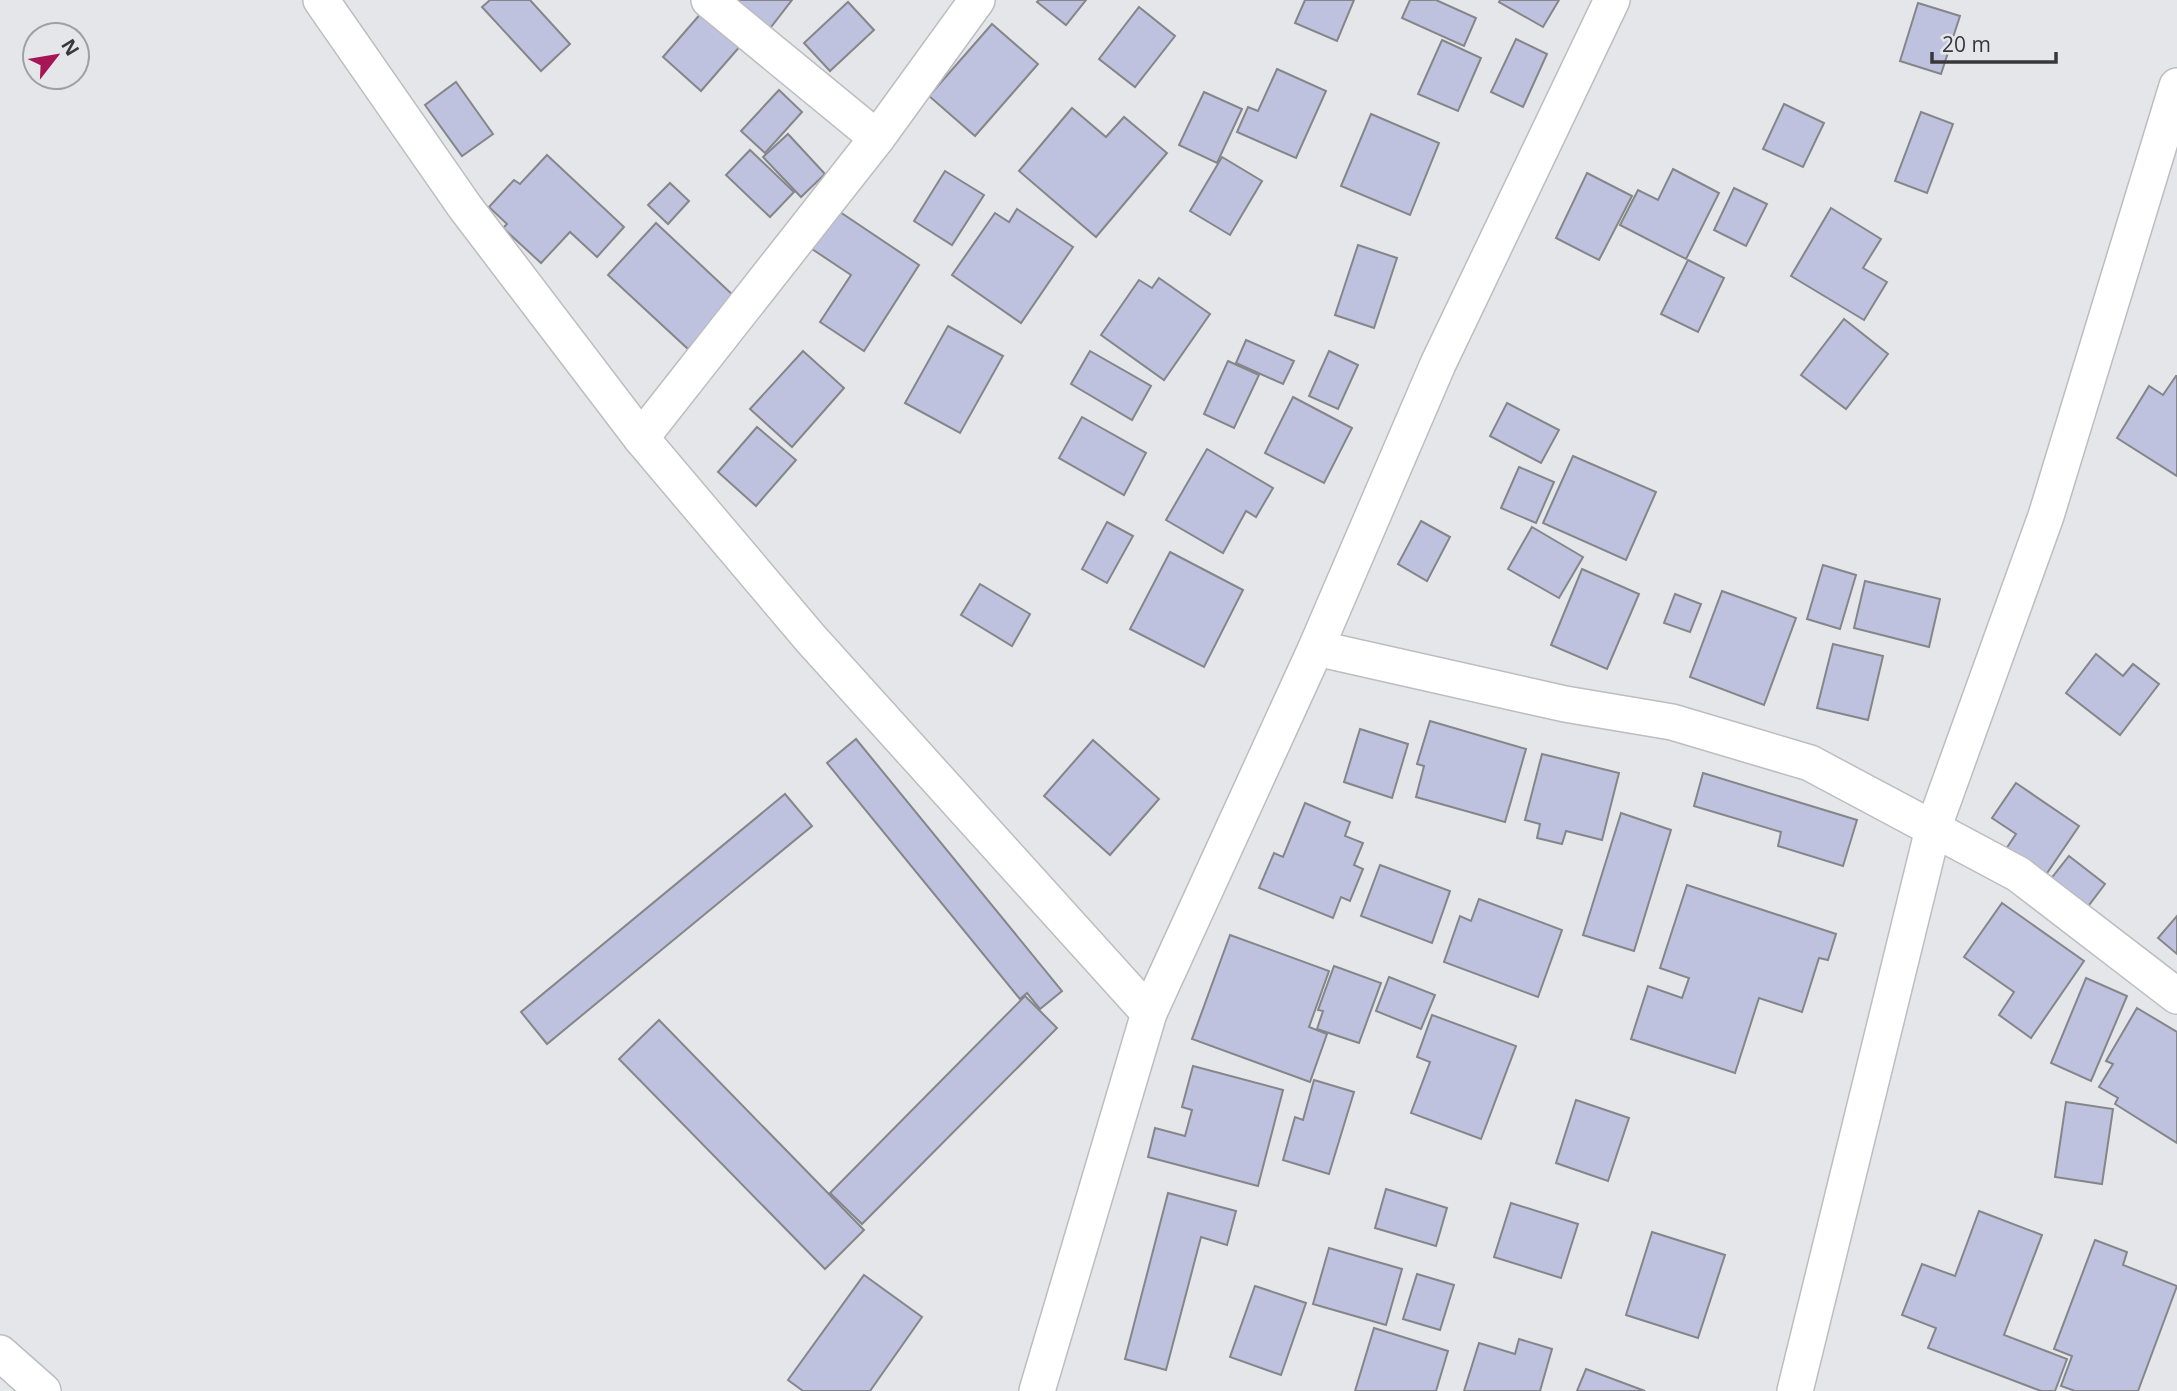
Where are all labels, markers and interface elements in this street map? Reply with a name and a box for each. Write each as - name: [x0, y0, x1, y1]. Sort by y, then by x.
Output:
- north arrow: [21, 21, 91, 91]
- scale bar: [1932, 21, 2056, 65]
- text: 20 m: [1942, 30, 1991, 58]
- text: N: [55, 34, 86, 61]

